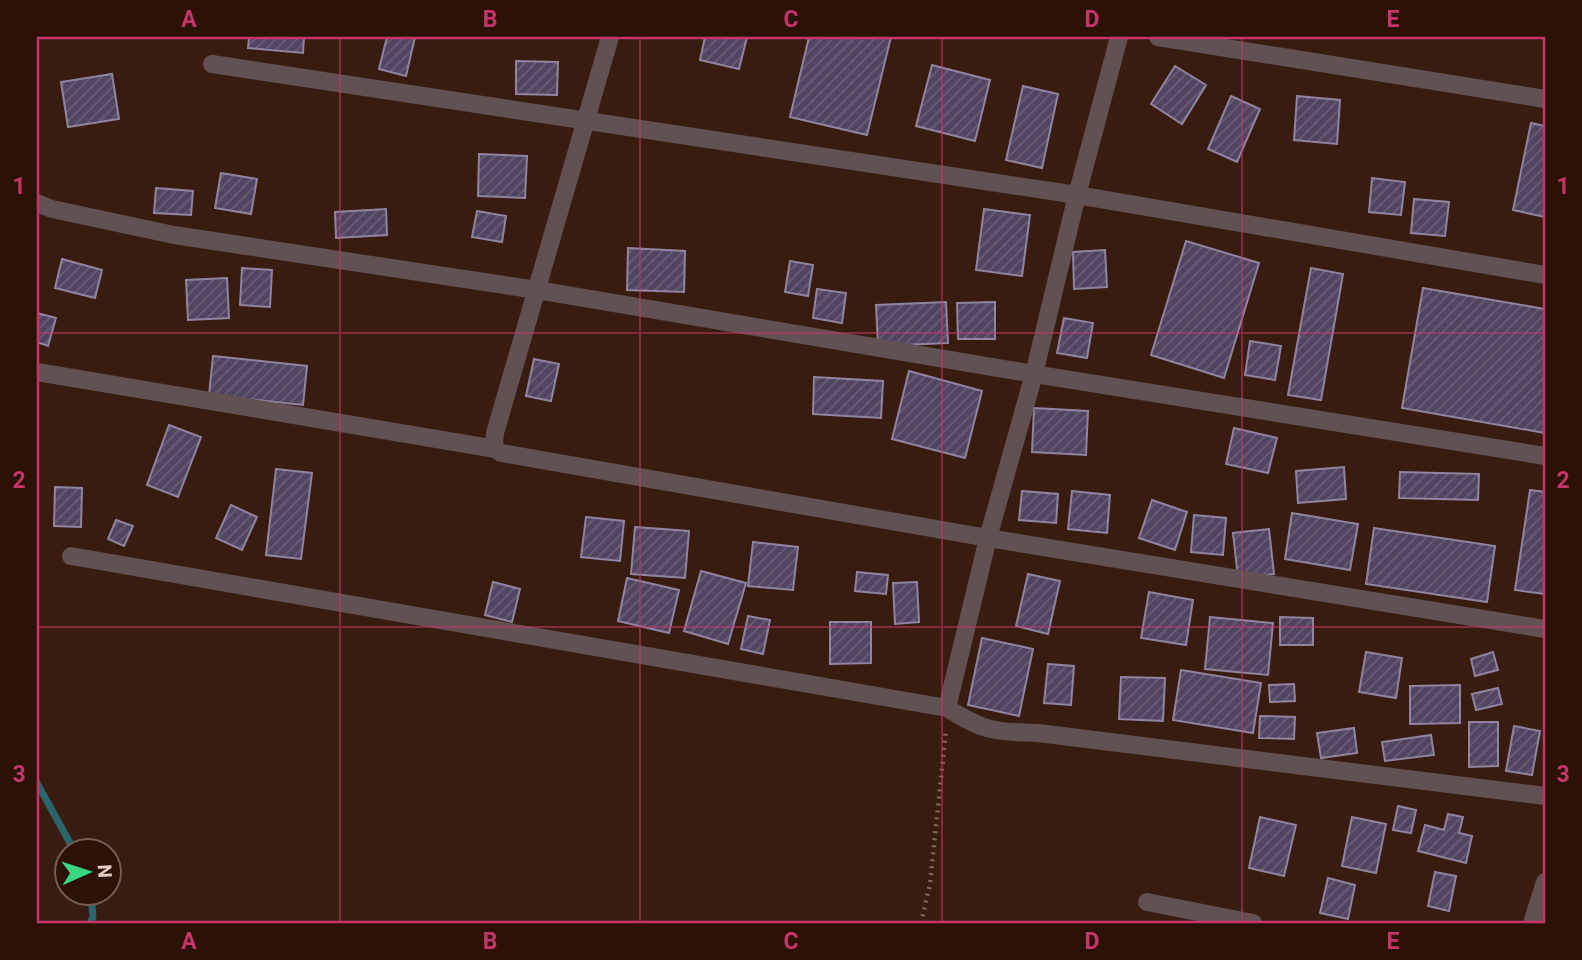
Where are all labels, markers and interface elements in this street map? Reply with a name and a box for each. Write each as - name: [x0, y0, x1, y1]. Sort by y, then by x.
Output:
- text: A: [181, 6, 197, 33]
- text: B: [483, 6, 497, 33]
- text: C: [783, 6, 799, 33]
- text: D: [1085, 6, 1099, 33]
- text: E: [1387, 6, 1400, 33]
- text: 1: [12, 173, 26, 200]
- text: 1: [1556, 173, 1570, 200]
- text: 2: [12, 467, 26, 494]
- text: 2: [1556, 467, 1570, 494]
- text: 3: [12, 761, 26, 788]
- text: 3: [1556, 761, 1570, 788]
- north arrow: [52, 838, 122, 908]
- text: N: [93, 864, 116, 878]
- text: A: [181, 928, 197, 955]
- text: B: [483, 928, 497, 955]
- text: C: [783, 928, 799, 955]
- text: D: [1085, 928, 1099, 955]
- text: E: [1387, 928, 1400, 955]

